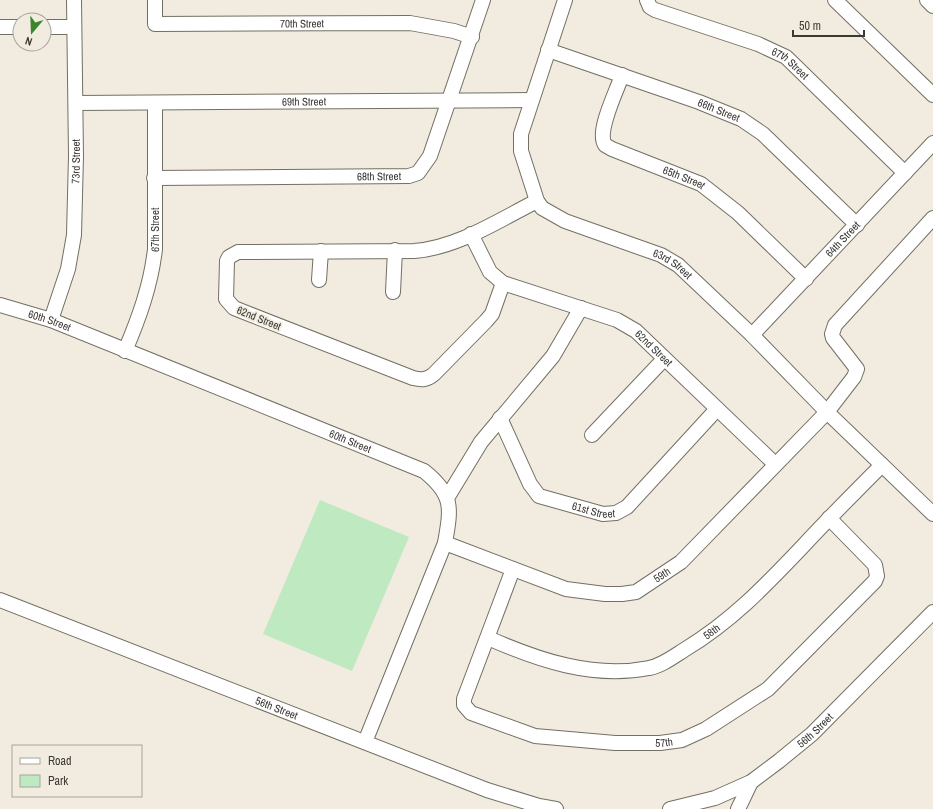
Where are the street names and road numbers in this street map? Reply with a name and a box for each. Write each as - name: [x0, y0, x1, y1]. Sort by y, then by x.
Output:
- street label: 70th Street: [280, 16, 325, 31]
- street label: 67th Street: [770, 44, 812, 83]
- street label: 69th Street: [282, 94, 327, 109]
- street label: 66th Street: [696, 95, 742, 125]
- street label: 73rd Street: [68, 138, 83, 184]
- street label: 65th Street: [661, 163, 709, 192]
- street label: 68th Street: [357, 169, 402, 183]
- street label: 67th Street: [148, 207, 162, 253]
- street label: 64th Street: [822, 218, 863, 260]
- street label: 63rd Street: [651, 246, 696, 282]
- street label: 62nd Street: [235, 303, 284, 333]
- street label: 60th Street: [27, 307, 74, 335]
- street label: 62nd Street: [632, 327, 676, 370]
- street label: 60th Street: [327, 426, 374, 456]
- street label: 61st Street: [570, 499, 616, 521]
- street label: 59th: [651, 564, 673, 585]
- street label: 58th: [700, 621, 723, 642]
- street label: 56th Street: [254, 693, 300, 723]
- street label: 56th Street: [794, 710, 836, 750]
- street label: 57th: [655, 734, 674, 750]

